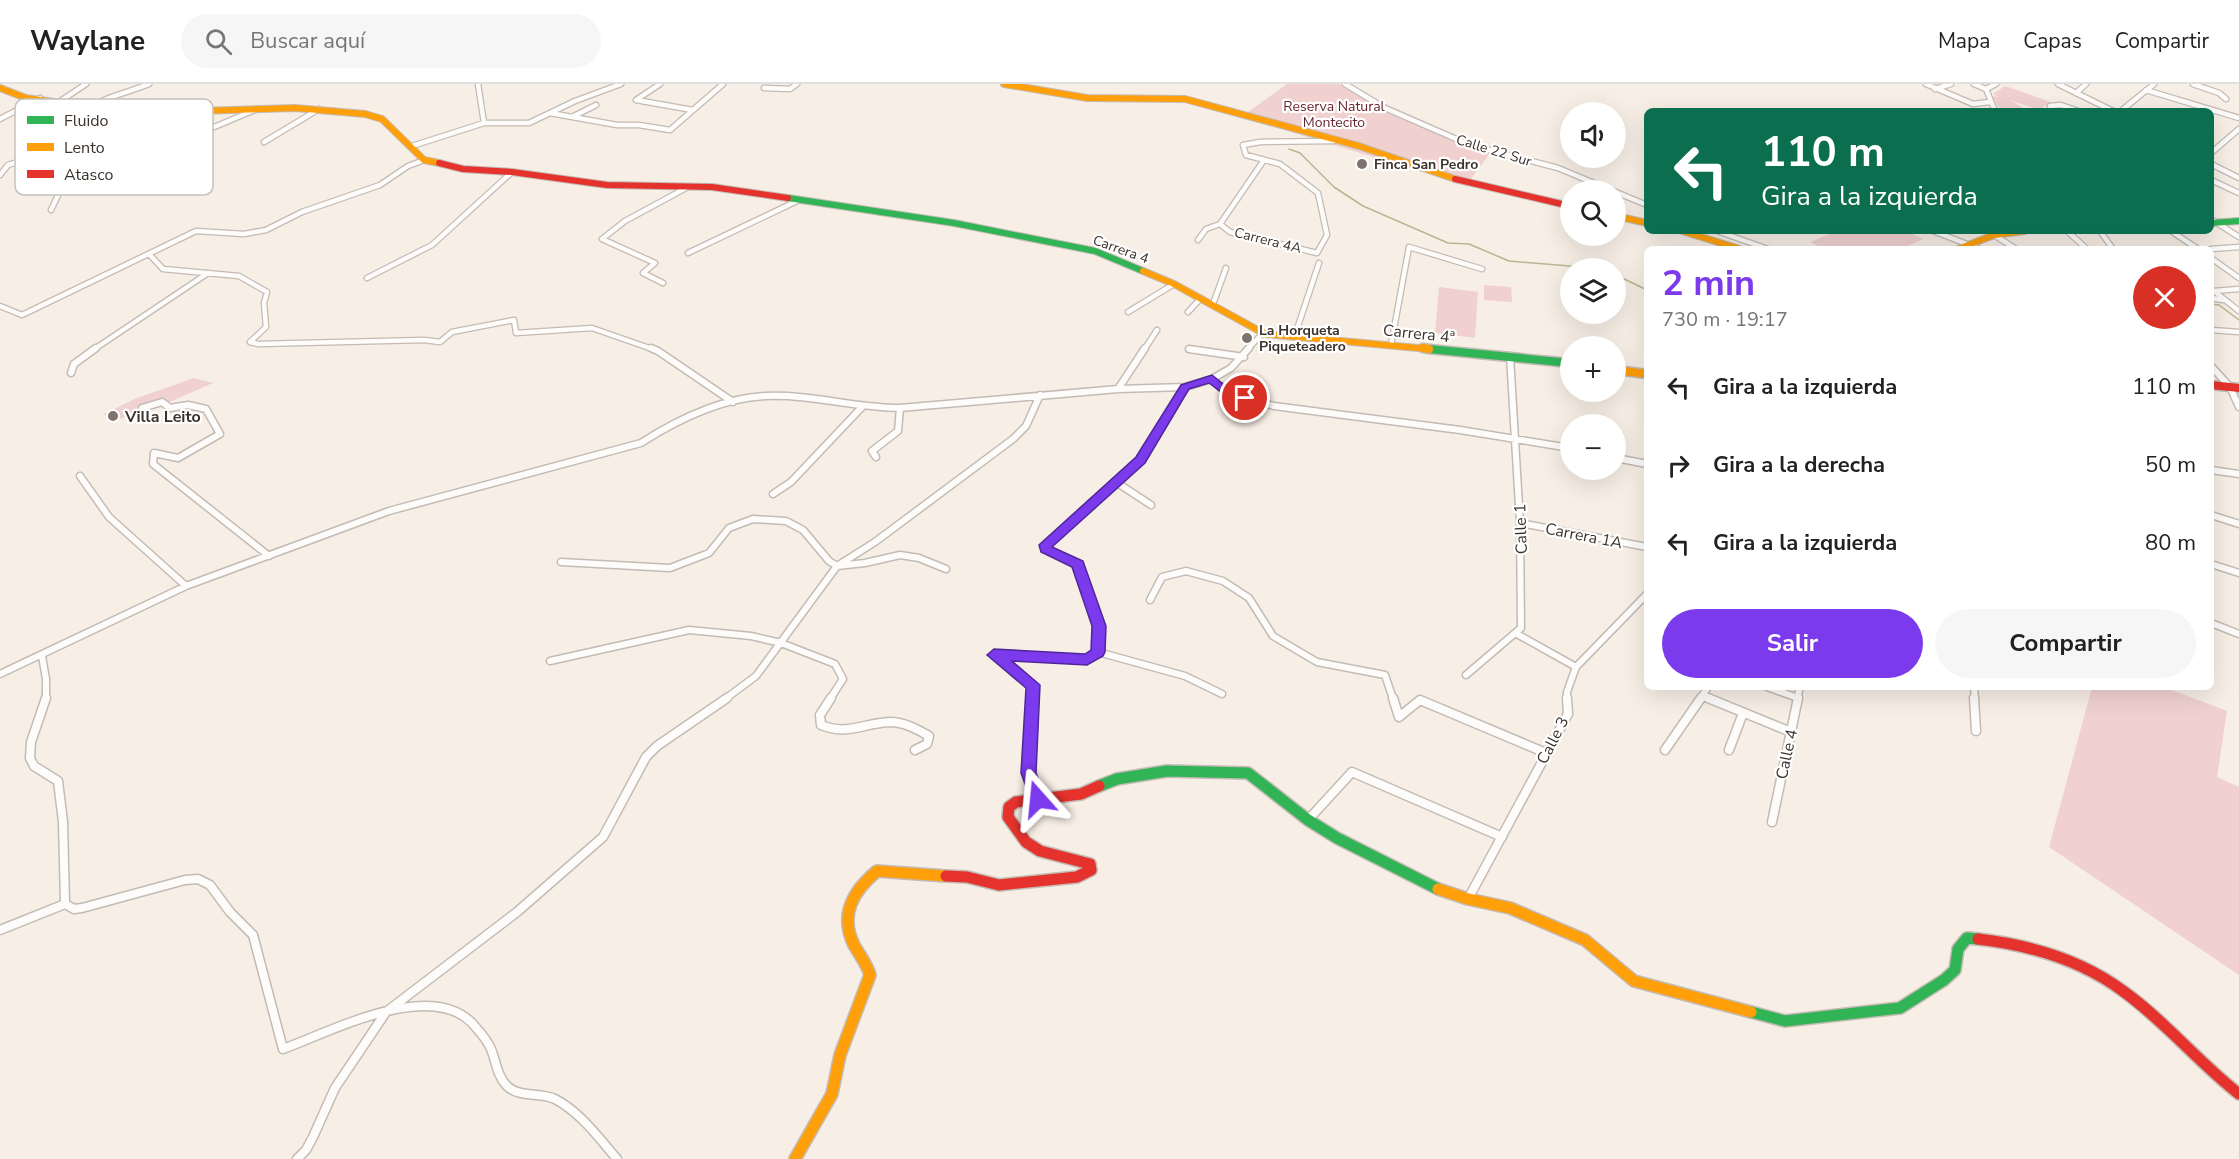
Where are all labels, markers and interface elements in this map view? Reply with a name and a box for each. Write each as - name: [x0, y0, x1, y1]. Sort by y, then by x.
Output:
- search box: [181, 14, 601, 68]
- text: Waylane: [30, 22, 145, 60]
- icon: search: [202, 25, 235, 58]
- text: Buscar aquí: [250, 26, 365, 56]
- text: Mapa: [1938, 27, 1990, 55]
- text: Capas: [2023, 27, 2082, 55]
- text: Compartir: [2115, 27, 2209, 55]
- park label: Reserva Natural Montecito: [1283, 97, 1386, 132]
- legend: [15, 99, 213, 195]
- map controls: [1560, 102, 1626, 480]
- button: sound: [1560, 102, 1626, 168]
- text: Fluido: [64, 110, 109, 132]
- text: 110 m: [1761, 124, 1885, 181]
- street label: Calle 22 Sur: [1454, 130, 1534, 171]
- icon: left: [1662, 132, 1740, 210]
- text: Lento: [64, 137, 105, 159]
- place label: Finca San Pedro: [1374, 155, 1478, 174]
- marker: Finca San Pedro: [1355, 157, 1369, 171]
- text: Atasco: [64, 164, 113, 186]
- text: Gira a la izquierda: [1761, 178, 1978, 215]
- button: search: [1560, 180, 1626, 246]
- street label: Carrera 4A: [1232, 223, 1303, 258]
- street label: Carrera 4: [1090, 231, 1151, 268]
- button: layers: [1560, 258, 1626, 324]
- text: 2 min: [1662, 259, 1755, 308]
- button: close: [2133, 266, 2196, 329]
- text: 730 m · 19:17: [1662, 306, 1788, 333]
- street label: Carrera 4ª: [1382, 319, 1456, 349]
- place label: La Horqueta Piqueteadero: [1259, 321, 1346, 356]
- marker: La Horqueta Piqueteadero: [1240, 331, 1254, 345]
- button: +: [1560, 336, 1626, 402]
- icon: left: [1662, 371, 1695, 404]
- pin: [1219, 372, 1270, 423]
- text: Gira a la izquierda: [1713, 372, 1897, 402]
- text: 110 m: [2132, 372, 2196, 402]
- icon: arrive: [1228, 381, 1261, 414]
- place label: Villa Leito: [124, 406, 201, 428]
- marker: Villa Leito: [106, 409, 120, 423]
- button: −: [1560, 414, 1626, 480]
- icon: right: [1662, 449, 1695, 482]
- text: Gira a la derecha: [1713, 450, 1885, 480]
- text: 50 m: [2145, 450, 2196, 480]
- street label: Calle 1: [1509, 503, 1533, 555]
- street label: Carrera 1A: [1543, 518, 1625, 554]
- icon: left: [1662, 527, 1695, 560]
- text: Gira a la izquierda: [1713, 528, 1897, 558]
- text: 80 m: [2145, 528, 2196, 558]
- button: Salir: [1662, 609, 1923, 678]
- button: Compartir: [1935, 609, 2196, 678]
- street label: Calle 3: [1532, 713, 1574, 768]
- street label: Calle 4: [1771, 727, 1803, 781]
- position arrow: [1006, 767, 1070, 831]

